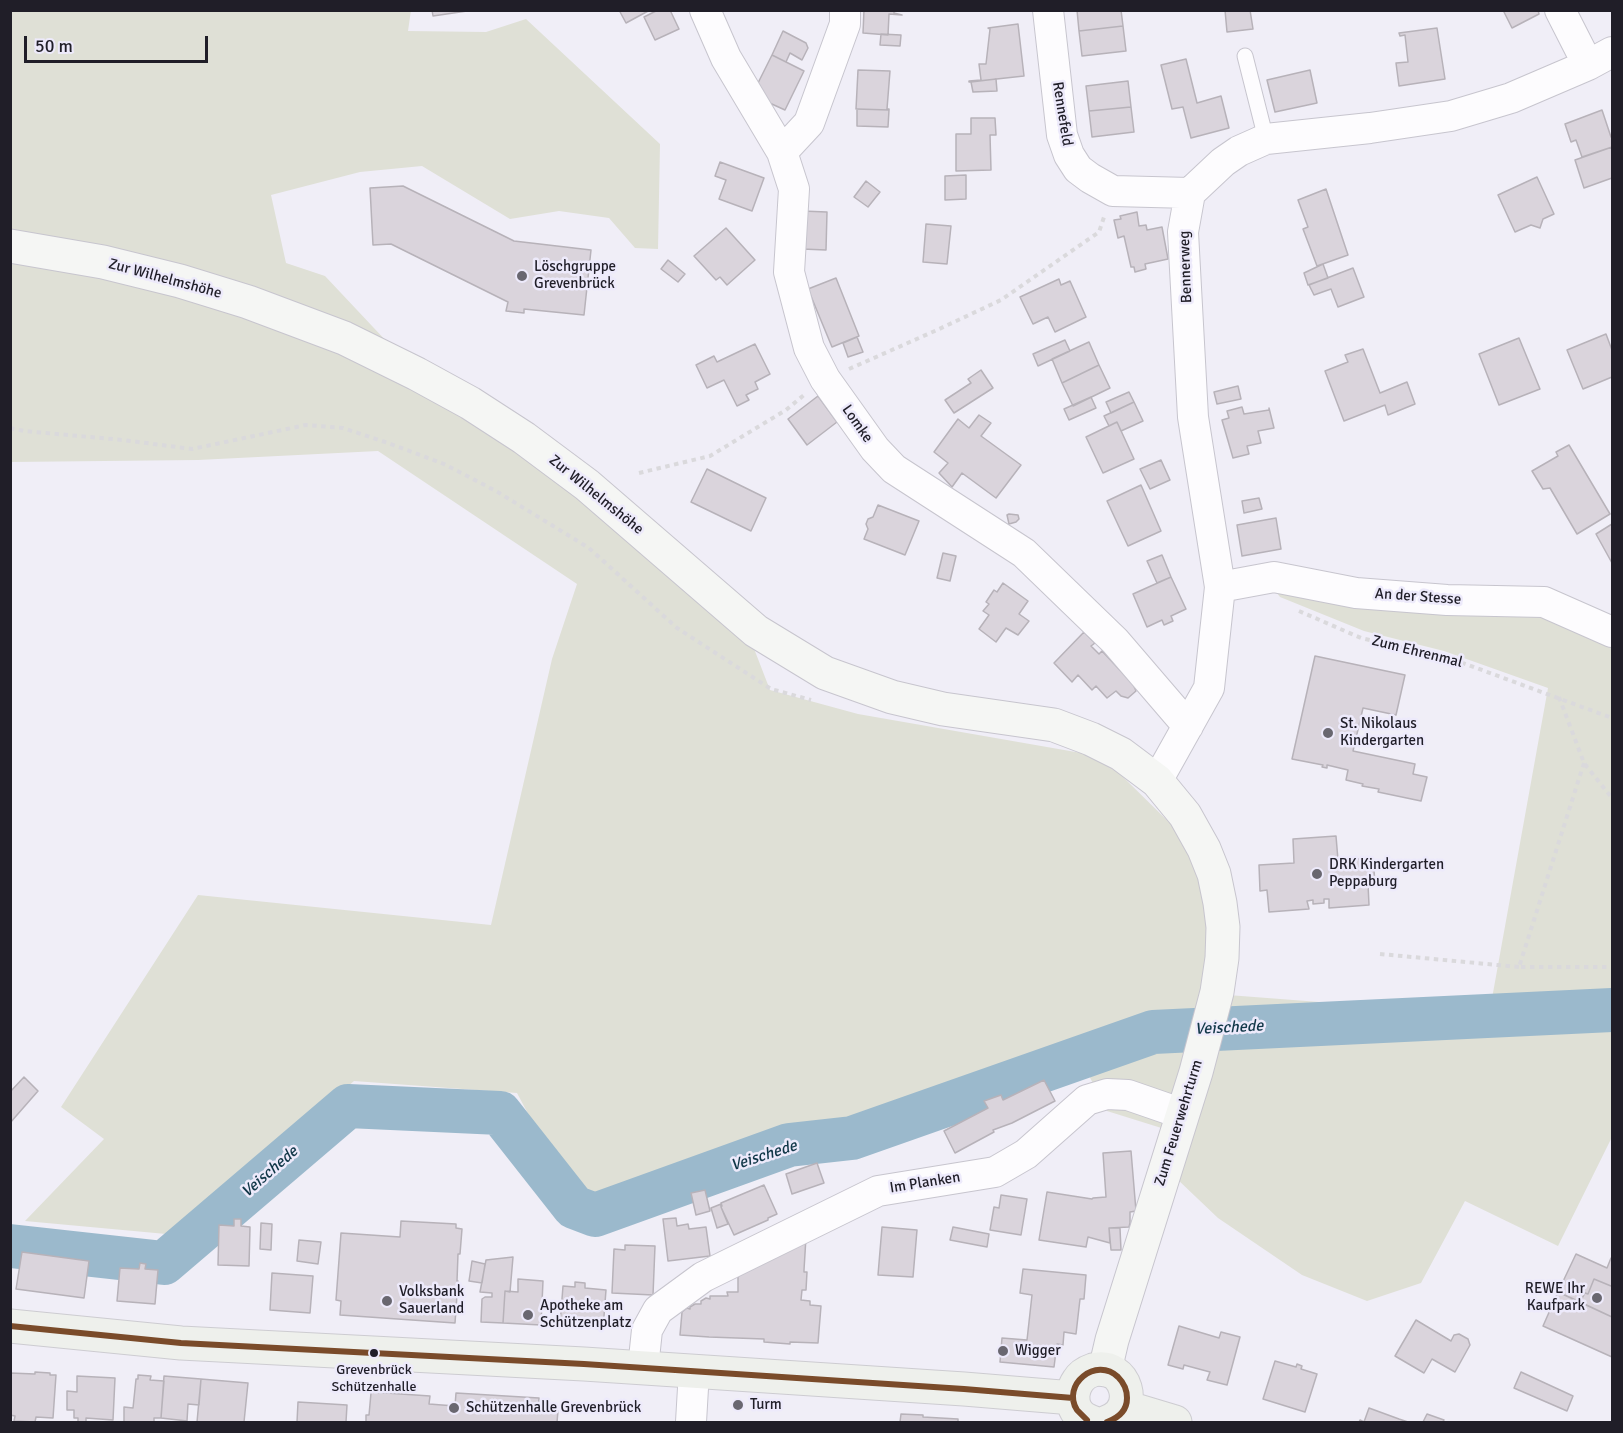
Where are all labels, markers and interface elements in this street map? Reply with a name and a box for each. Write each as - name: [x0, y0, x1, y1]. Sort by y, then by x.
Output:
- scale bar: [27, 24, 212, 62]
- text: 50 m: [35, 35, 73, 57]
- street label: Rennefeld: [1048, 81, 1076, 147]
- street label: Bennerweg: [1176, 231, 1196, 303]
- street label: Zur Wilhelmshöhe: [106, 255, 224, 303]
- place label: Löschgruppe Grevenbrück: [534, 258, 616, 293]
- marker: Löschgruppe Grevenbrück: [515, 269, 529, 283]
- street label: Lomke: [838, 402, 876, 446]
- street label: Zur Wilhelmshöhe: [545, 451, 647, 539]
- street label: An der Stesse: [1374, 585, 1462, 609]
- street label: Zum Ehrenmal: [1370, 632, 1464, 672]
- place label: St. Nikolaus Kindergarten: [1340, 715, 1424, 750]
- marker: St. Nikolaus Kindergarten: [1321, 726, 1335, 740]
- place label: DRK Kindergarten Peppaburg: [1329, 856, 1444, 891]
- marker: DRK Kindergarten Peppaburg: [1310, 867, 1324, 881]
- water label: Veischede: [1194, 1017, 1264, 1039]
- street label: Zum Feuerwehrturm: [1151, 1058, 1207, 1188]
- water label: Veischede: [728, 1136, 800, 1176]
- water label: Veischede: [238, 1142, 302, 1202]
- street label: Im Planken: [888, 1169, 962, 1197]
- place label: REWE Ihr Kaufpark: [1525, 1280, 1585, 1315]
- place label: Volksbank Sauerland: [399, 1283, 464, 1318]
- marker: REWE Ihr Kaufpark: [1590, 1291, 1604, 1305]
- marker: Volksbank Sauerland: [380, 1294, 394, 1308]
- place label: Apotheke am Schützenplatz: [540, 1297, 631, 1332]
- marker: Apotheke am Schützenplatz: [521, 1308, 535, 1322]
- place label: Wigger: [1015, 1342, 1061, 1360]
- marker: Wigger: [996, 1344, 1010, 1358]
- marker: Grevenbrück Schützenhalle: [368, 1347, 380, 1359]
- place label: Grevenbrück Schützenhalle: [331, 1362, 417, 1394]
- place label: Turm: [750, 1396, 782, 1414]
- marker: Turm: [731, 1398, 745, 1412]
- place label: Schützenhalle Grevenbrück: [466, 1399, 641, 1417]
- marker: Schützenhalle Grevenbrück: [447, 1401, 461, 1415]

